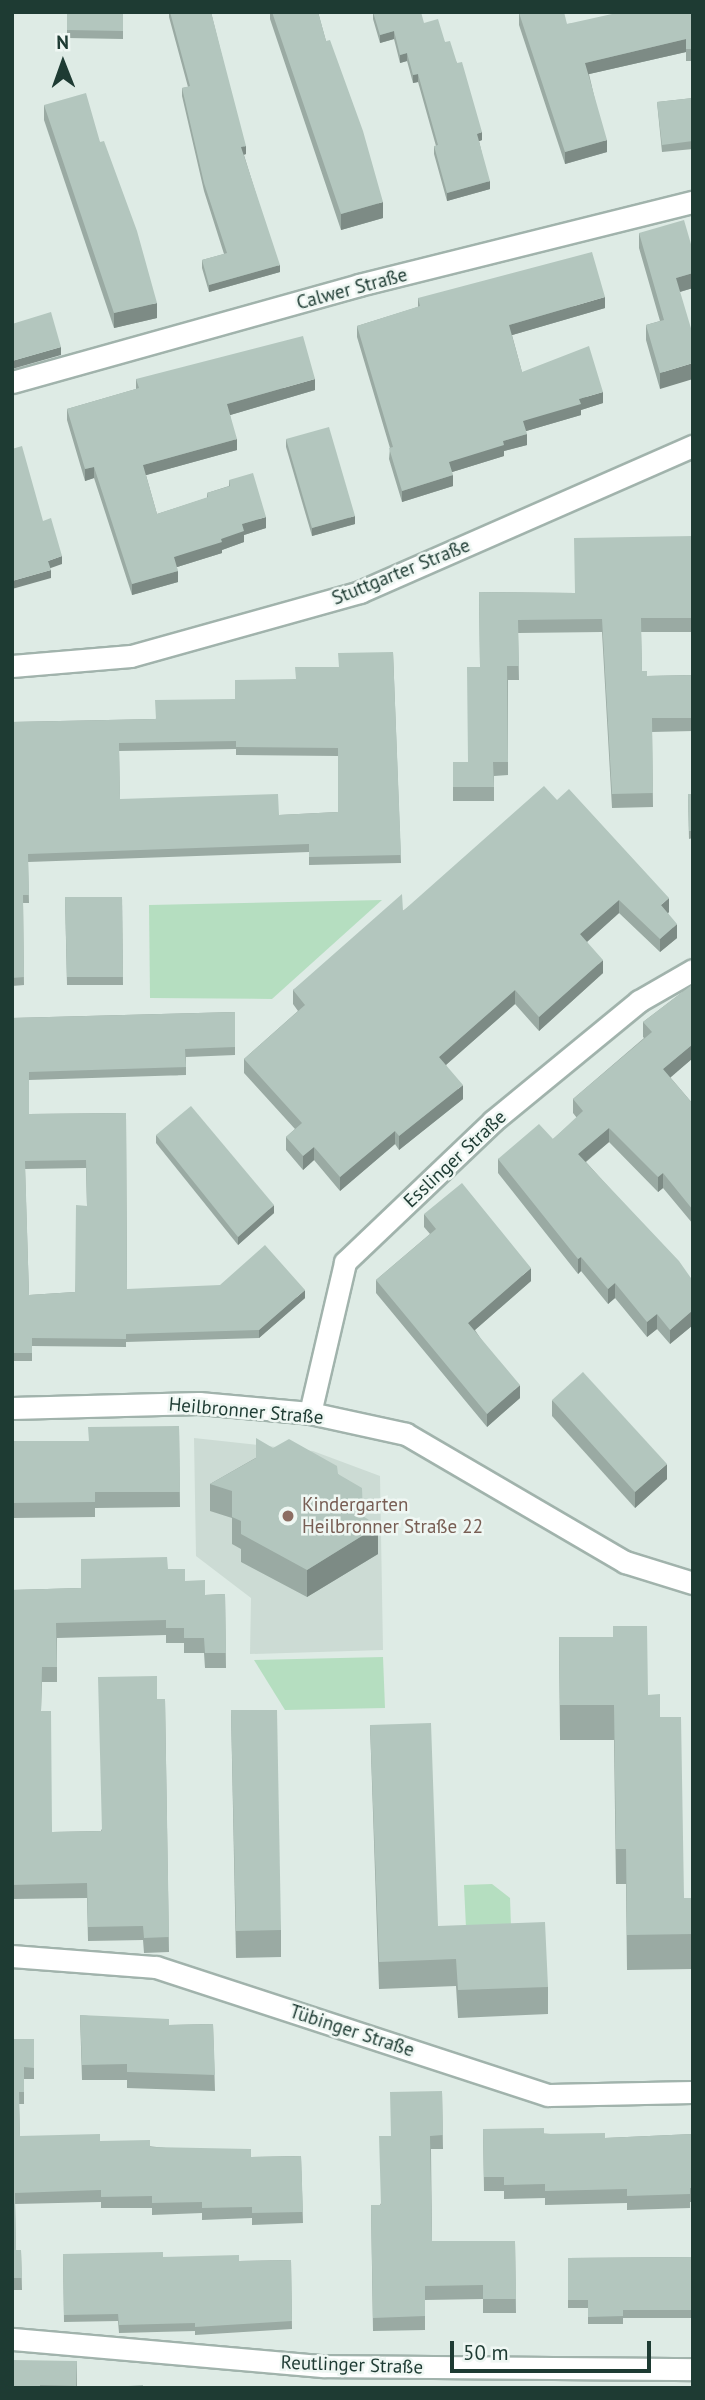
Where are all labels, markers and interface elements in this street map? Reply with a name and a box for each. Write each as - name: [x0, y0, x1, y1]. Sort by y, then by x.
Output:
- north arrow: [28, 28, 98, 98]
- text: N: [56, 30, 69, 54]
- street label: Calwer Straße: [294, 263, 410, 315]
- street label: Stuttgarter Straße: [329, 534, 473, 610]
- street label: Esslinger Straße: [399, 1106, 511, 1212]
- street label: Heilbronner Straße: [168, 1393, 324, 1429]
- place label: Kindergarten Heilbronner Straße 22: [302, 1494, 483, 1538]
- marker: Kindergarten Heilbronner Straße 22: [280, 1508, 296, 1524]
- street label: Tübinger Straße: [287, 2000, 417, 2062]
- scale bar: [453, 2326, 654, 2370]
- text: 50 m: [463, 2339, 509, 2366]
- street label: Reutlinger Straße: [280, 2351, 424, 2379]

